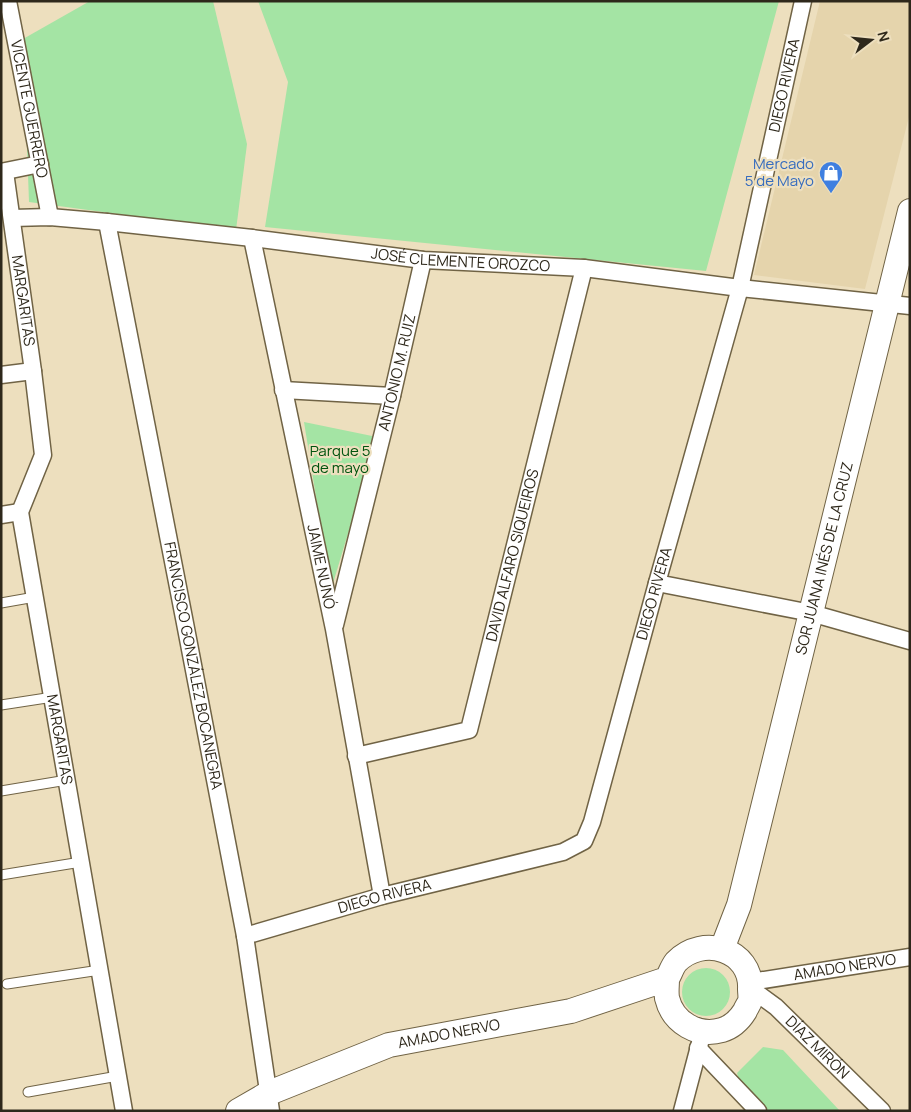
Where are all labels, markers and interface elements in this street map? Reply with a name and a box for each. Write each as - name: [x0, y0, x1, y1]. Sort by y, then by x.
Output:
- north arrow: [846, 15, 896, 65]
- text: N: [873, 29, 894, 44]
- street label: DIEGO RIVERA: [763, 36, 805, 134]
- street label: VICENTE GUERRERO: [6, 38, 53, 180]
- place label: Mercado 5 de Mayo: [745, 153, 814, 191]
- shop icon: Mercado 5 de Mayo: [818, 160, 844, 194]
- street label: JOSÉ CLEMENTE OROZCO: [370, 242, 551, 276]
- street label: MARGARITAS: [7, 254, 40, 347]
- street label: ANTONIO M. RUIZ: [373, 312, 420, 433]
- park label: Parque 5 de mayo: [310, 440, 370, 478]
- street label: SOR JUANA INÉS DE LA CRUZ: [790, 460, 858, 657]
- street label: DAVID ALFARO SIQUEIROS: [480, 467, 544, 644]
- street label: JAIME NUNÓ: [302, 523, 341, 611]
- street label: FRANCISCO GONZÁLEZ BOCANEGRA: [159, 540, 228, 792]
- street label: DIEGO RIVERA: [631, 544, 677, 642]
- street label: MARGARITAS: [42, 693, 78, 786]
- street label: DIEGO RIVERA: [335, 873, 434, 918]
- street label: AMADO NERVO: [792, 948, 898, 985]
- street label: DÍAZ MIRÓN: [781, 1011, 854, 1083]
- street label: AMADO NERVO: [396, 1013, 502, 1053]

